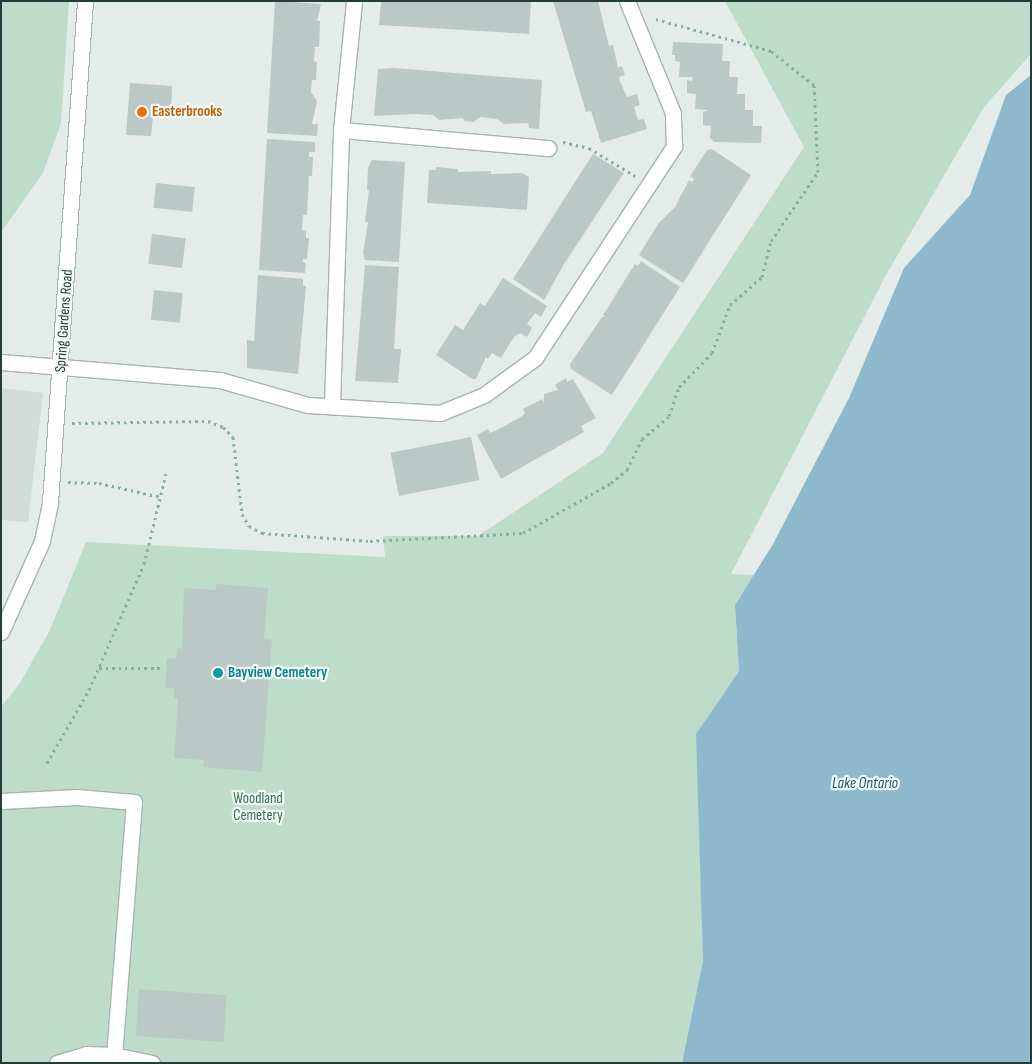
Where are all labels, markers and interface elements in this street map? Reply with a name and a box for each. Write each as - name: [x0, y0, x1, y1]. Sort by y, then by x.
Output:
- place label: Easterbrooks: [152, 103, 222, 121]
- marker: Easterbrooks: [136, 106, 148, 118]
- street label: Spring Gardens Road: [51, 269, 77, 373]
- place label: Bayview Cemetery: [228, 664, 327, 682]
- marker: Bayview Cemetery: [212, 667, 224, 679]
- water label: Lake Ontario: [832, 774, 898, 794]
- park label: Woodland Cemetery: [233, 789, 283, 824]

